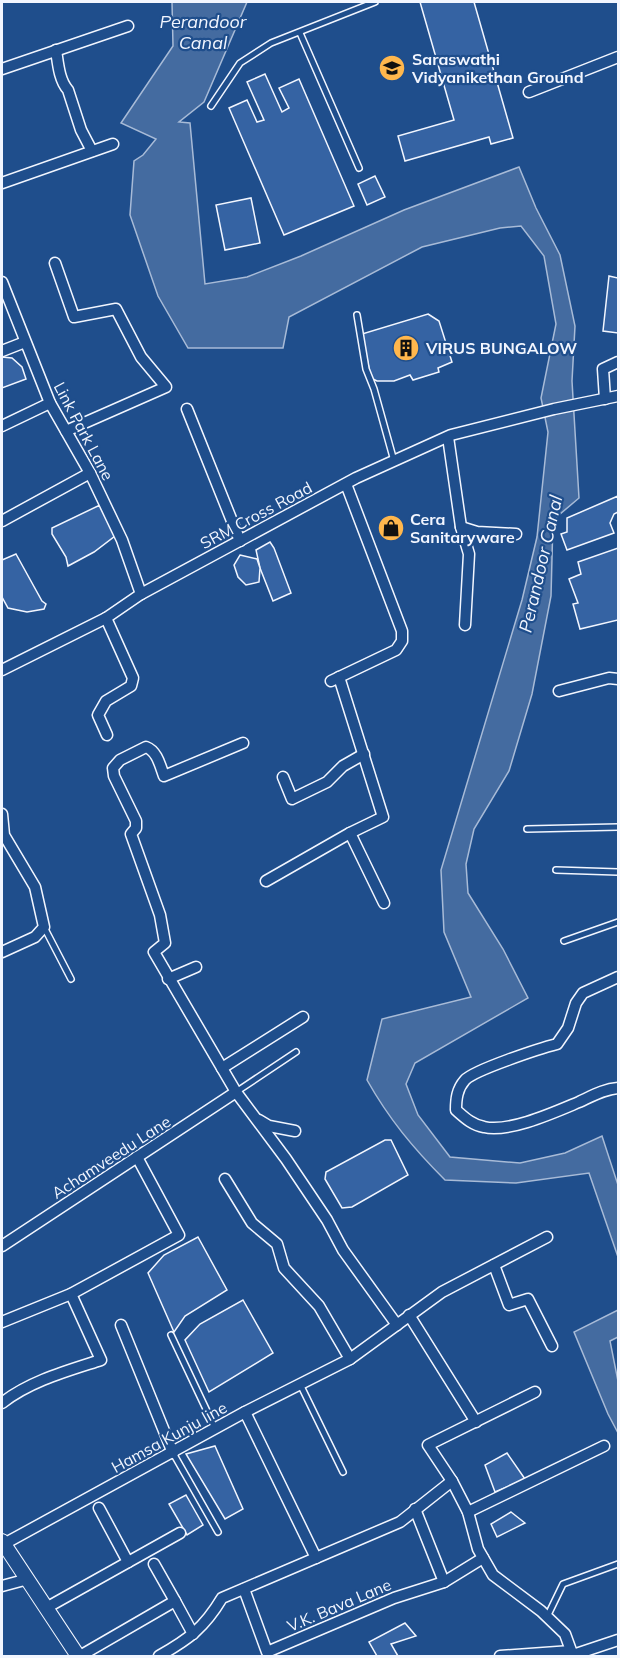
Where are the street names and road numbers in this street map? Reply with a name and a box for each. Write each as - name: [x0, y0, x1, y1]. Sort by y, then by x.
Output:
- street label: Link Park Lane: [50, 378, 118, 484]
- street label: SRM Cross Road: [197, 477, 315, 553]
- street label: Achamveedu Lane: [48, 1111, 174, 1203]
- street label: Hamsa Kunju line: [108, 1397, 230, 1477]
- street label: V.K. Bava Lane: [284, 1574, 394, 1636]

